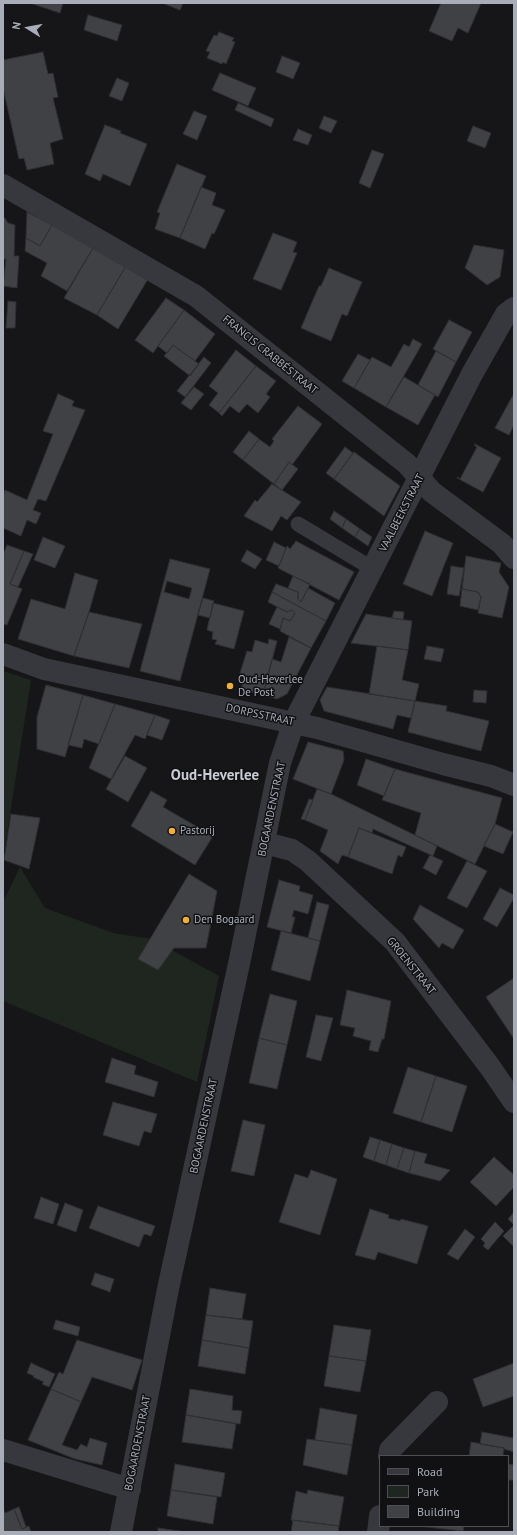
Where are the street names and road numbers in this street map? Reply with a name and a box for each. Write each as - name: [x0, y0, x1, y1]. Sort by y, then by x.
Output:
- street label: FRANCIS CRABBÉSTRAAT: [220, 313, 320, 397]
- street label: VAALBEEKSTRAAT: [377, 472, 427, 554]
- street label: DORPSSTRAAT: [225, 701, 295, 729]
- street label: BOGAARDENSTRAAT: [255, 760, 289, 858]
- street label: GROENSTRAAT: [384, 935, 438, 997]
- street label: BOGAARDENSTRAAT: [187, 1077, 221, 1175]
- street label: BOGAARDENSTRAAT: [122, 1394, 154, 1492]

